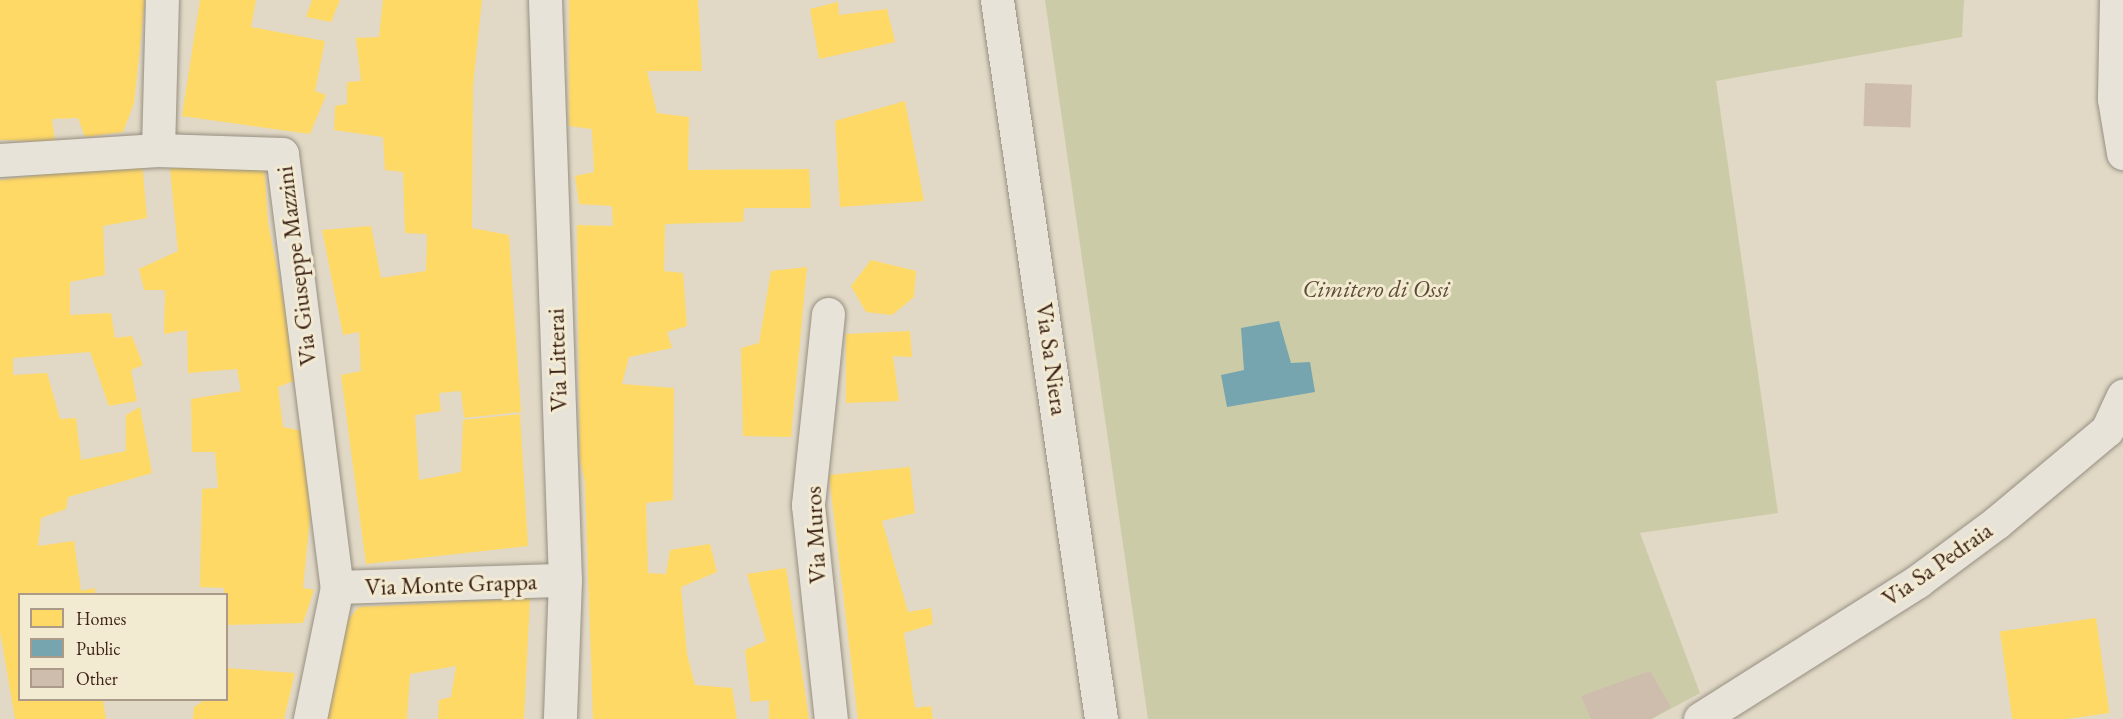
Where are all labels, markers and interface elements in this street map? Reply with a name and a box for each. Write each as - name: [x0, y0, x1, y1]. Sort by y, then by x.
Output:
- street label: Via Giuseppe Mazzini: [269, 165, 323, 367]
- park label: Cimitero di Ossi: [1302, 275, 1450, 303]
- street label: Via Sa Niera: [1030, 301, 1074, 417]
- street label: Via Litterai: [541, 308, 573, 412]
- street label: Via Muros: [798, 485, 832, 585]
- street label: Via Sa Pedraia: [1876, 516, 1998, 612]
- street label: Via Monte Grappa: [364, 567, 538, 601]
- legend: [18, 593, 228, 701]
- text: Homes: [76, 607, 126, 630]
- text: Public: [76, 637, 120, 660]
- text: Other: [76, 667, 118, 690]

